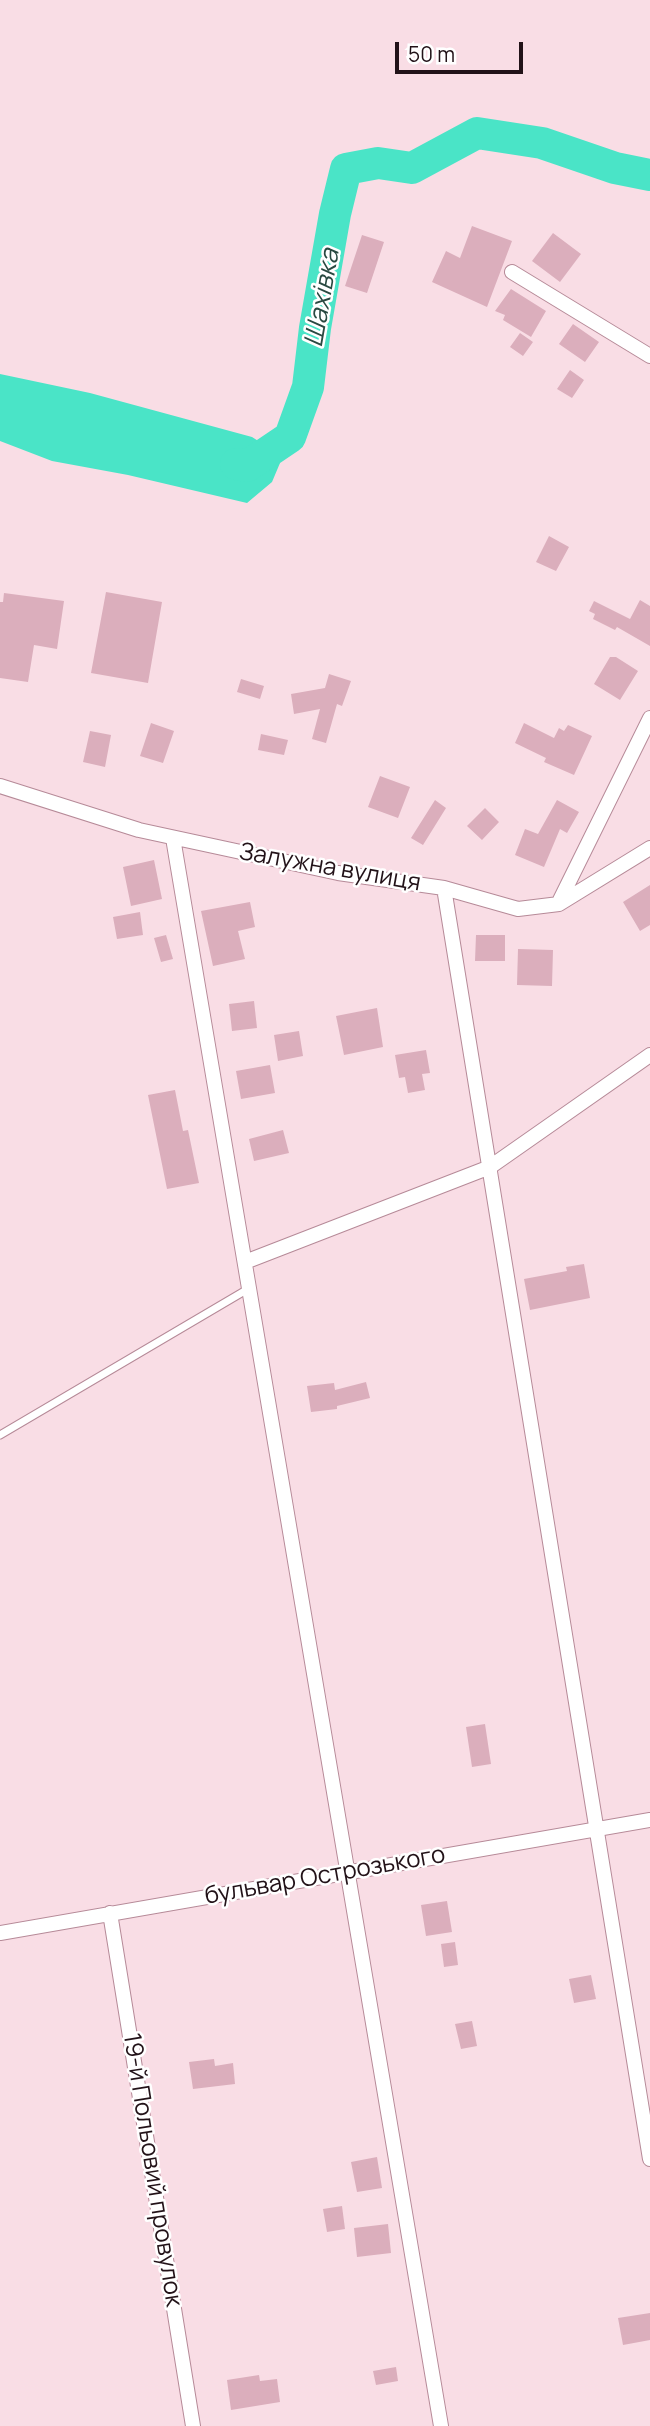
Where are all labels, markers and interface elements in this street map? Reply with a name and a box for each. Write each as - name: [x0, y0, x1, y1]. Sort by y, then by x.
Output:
- scale bar: [398, 28, 526, 72]
- text: 50 m: [408, 40, 455, 68]
- water label: Шахівка: [299, 247, 347, 349]
- street label: Залужна вулиця: [237, 838, 423, 898]
- street label: бульвар Острозького: [202, 1841, 448, 1911]
- street label: 19-й Польовий провулок: [116, 2031, 188, 2309]

